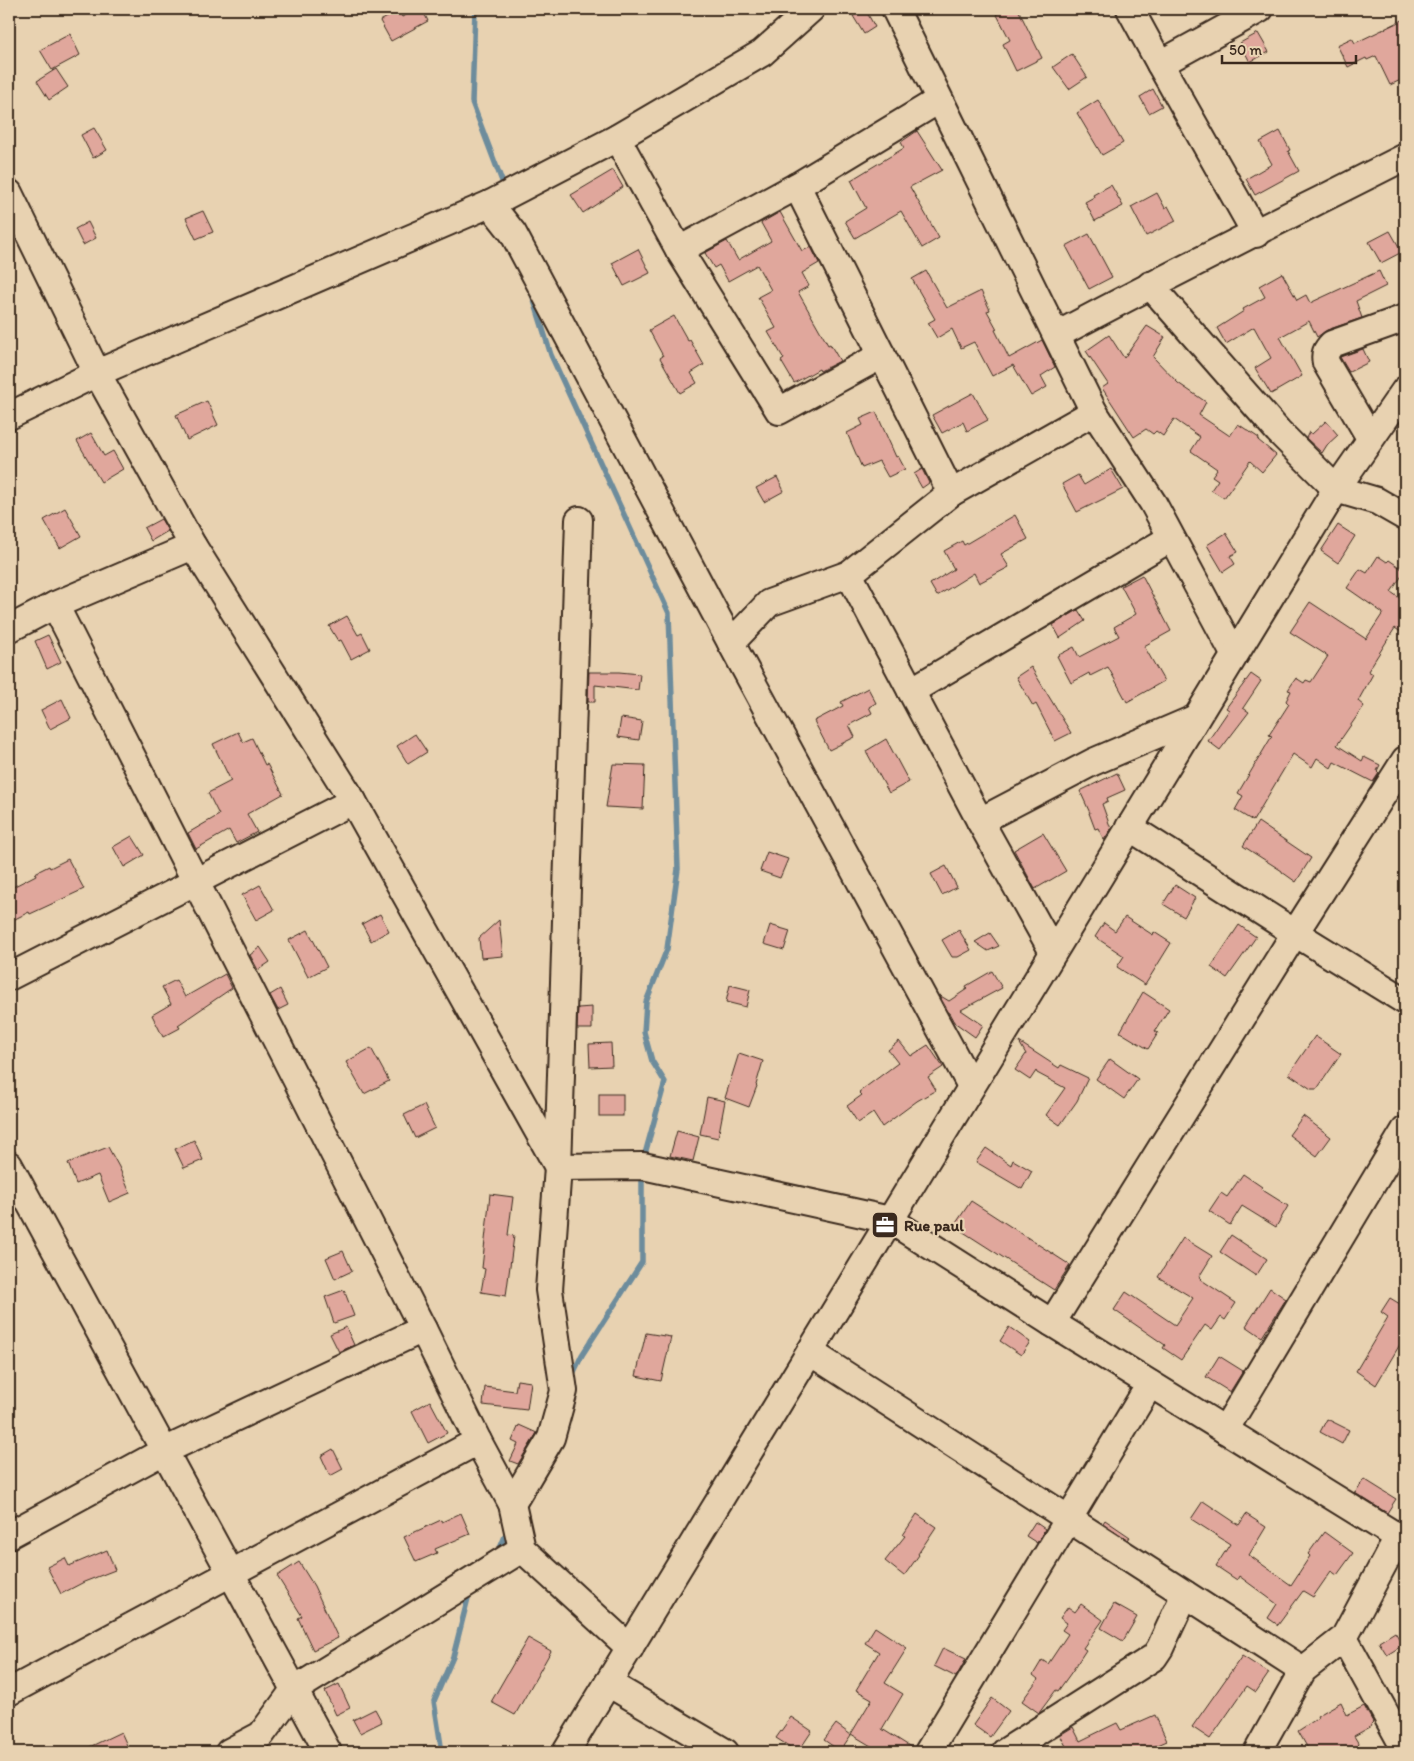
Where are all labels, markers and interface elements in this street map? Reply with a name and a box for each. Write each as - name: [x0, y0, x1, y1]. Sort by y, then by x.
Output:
- scale bar: [1222, 32, 1355, 64]
- text: 50 m: [1229, 41, 1262, 59]
- office icon: Rue paul: [870, 1210, 900, 1240]
- place label: Rue paul: [904, 1216, 964, 1236]

